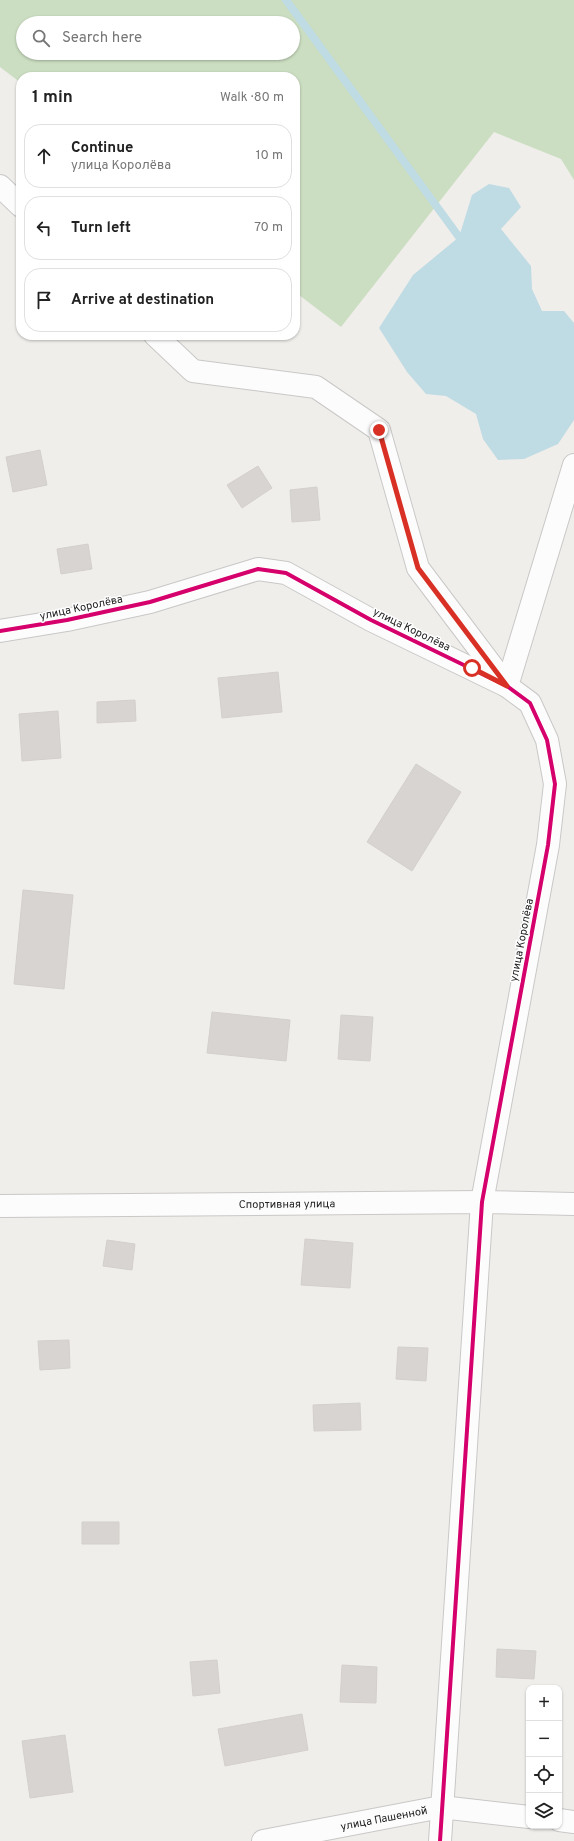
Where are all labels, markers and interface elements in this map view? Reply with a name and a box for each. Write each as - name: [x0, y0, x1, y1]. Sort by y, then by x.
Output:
- search box: [16, 16, 300, 60]
- icon: search: [30, 27, 52, 49]
- text: Search here: [62, 29, 142, 48]
- text: 1 min: [32, 87, 73, 109]
- text: Walk · 80 m: [220, 90, 284, 106]
- text: Continue: [71, 139, 133, 158]
- icon: ahead: [33, 145, 55, 167]
- text: 10 m: [256, 148, 283, 164]
- text: улица Королёва: [71, 158, 171, 174]
- icon: left: [33, 217, 55, 239]
- text: Turn left: [71, 219, 131, 238]
- text: 70 m: [254, 220, 283, 236]
- icon: arrive: [33, 289, 55, 311]
- text: Arrive at destination: [71, 291, 214, 310]
- route end: [370, 421, 388, 439]
- street label: улица Королёва: [38, 592, 124, 624]
- street label: улица Королёва: [370, 605, 453, 655]
- route start: [463, 659, 481, 677]
- street label: улица Королёва: [507, 897, 537, 983]
- street label: Спортивная улица: [239, 1197, 336, 1212]
- map controls: [526, 1685, 562, 1829]
- button: +: [526, 1685, 562, 1721]
- button: −: [526, 1721, 562, 1757]
- button: locate: [526, 1757, 562, 1793]
- button: layers: [526, 1793, 562, 1829]
- street label: улица Пашенной: [339, 1804, 429, 1834]

